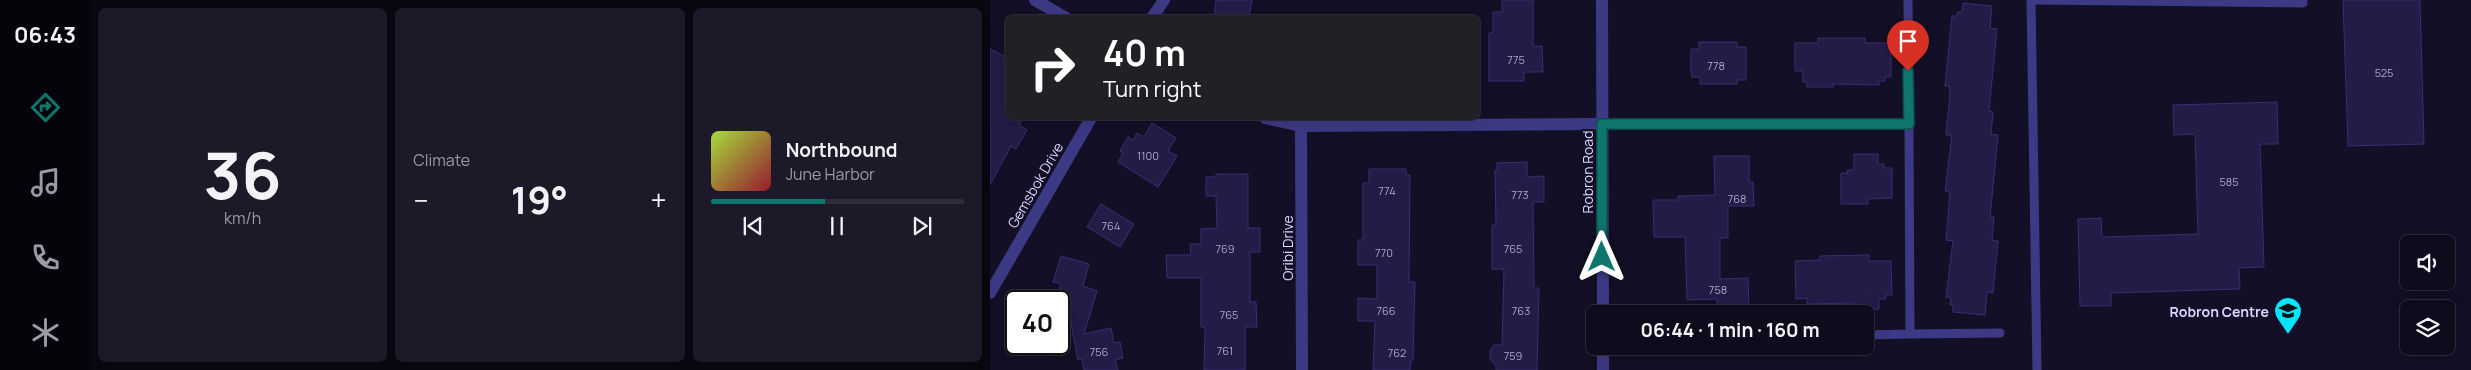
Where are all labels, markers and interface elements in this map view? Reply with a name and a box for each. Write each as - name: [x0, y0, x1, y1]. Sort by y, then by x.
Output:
- text: 06:43: [14, 20, 76, 50]
- pin: [1887, 20, 1929, 71]
- icon: arrive: [1894, 27, 1922, 55]
- text: 40 m: [1103, 29, 1186, 77]
- icon: right: [1020, 35, 1085, 100]
- house number: 775: [1507, 52, 1525, 67]
- house number: 778: [1707, 58, 1725, 73]
- house number: 525: [2375, 65, 2393, 80]
- text: Turn right: [1103, 74, 1201, 104]
- icon: directions: [28, 90, 63, 125]
- text: 36: [204, 130, 282, 219]
- street label: Robron Road: [1578, 131, 1597, 213]
- text: Northbound: [786, 137, 898, 163]
- street label: Gemsbok Drive: [1003, 139, 1067, 231]
- house number: 1100: [1137, 148, 1159, 163]
- text: Climate: [413, 149, 470, 171]
- text: June Harbor: [786, 163, 875, 185]
- icon: music: [28, 165, 63, 200]
- text: 19°: [511, 173, 568, 225]
- house number: 585: [2219, 174, 2239, 189]
- text: −: [413, 181, 428, 219]
- text: +: [650, 181, 667, 219]
- house number: 774: [1378, 183, 1396, 198]
- house number: 773: [1511, 187, 1529, 202]
- house number: 768: [1728, 191, 1746, 206]
- text: km/h: [224, 207, 261, 229]
- icon: previous: [739, 212, 767, 240]
- icon: pause: [823, 212, 851, 240]
- icon: next: [908, 212, 936, 240]
- street label: Oribi Drive: [1278, 215, 1297, 281]
- house number: 764: [1102, 218, 1120, 233]
- position arrow: [1575, 230, 1627, 282]
- map controls: [2400, 235, 2455, 355]
- button: sound: [2400, 235, 2455, 290]
- icon: phone: [28, 240, 63, 275]
- house number: 769: [1215, 241, 1235, 256]
- house number: 765: [1504, 241, 1522, 256]
- house number: 770: [1375, 245, 1393, 260]
- house number: 758: [1709, 282, 1727, 297]
- speed limit sign: 40: [1005, 290, 1070, 355]
- school or university icon: Robron Centre: [2273, 296, 2303, 335]
- button: layers: [2400, 300, 2455, 355]
- place label: Robron Centre: [2170, 302, 2269, 321]
- house number: 766: [1376, 303, 1396, 318]
- house number: 763: [1512, 303, 1530, 318]
- house number: 765: [1220, 307, 1238, 322]
- icon: climate: [28, 315, 63, 350]
- text: 06:44 · 1 min · 160 m: [1641, 317, 1819, 343]
- house number: 761: [1217, 343, 1233, 358]
- house number: 756: [1090, 344, 1109, 359]
- house number: 762: [1388, 345, 1406, 360]
- house number: 759: [1504, 348, 1523, 363]

